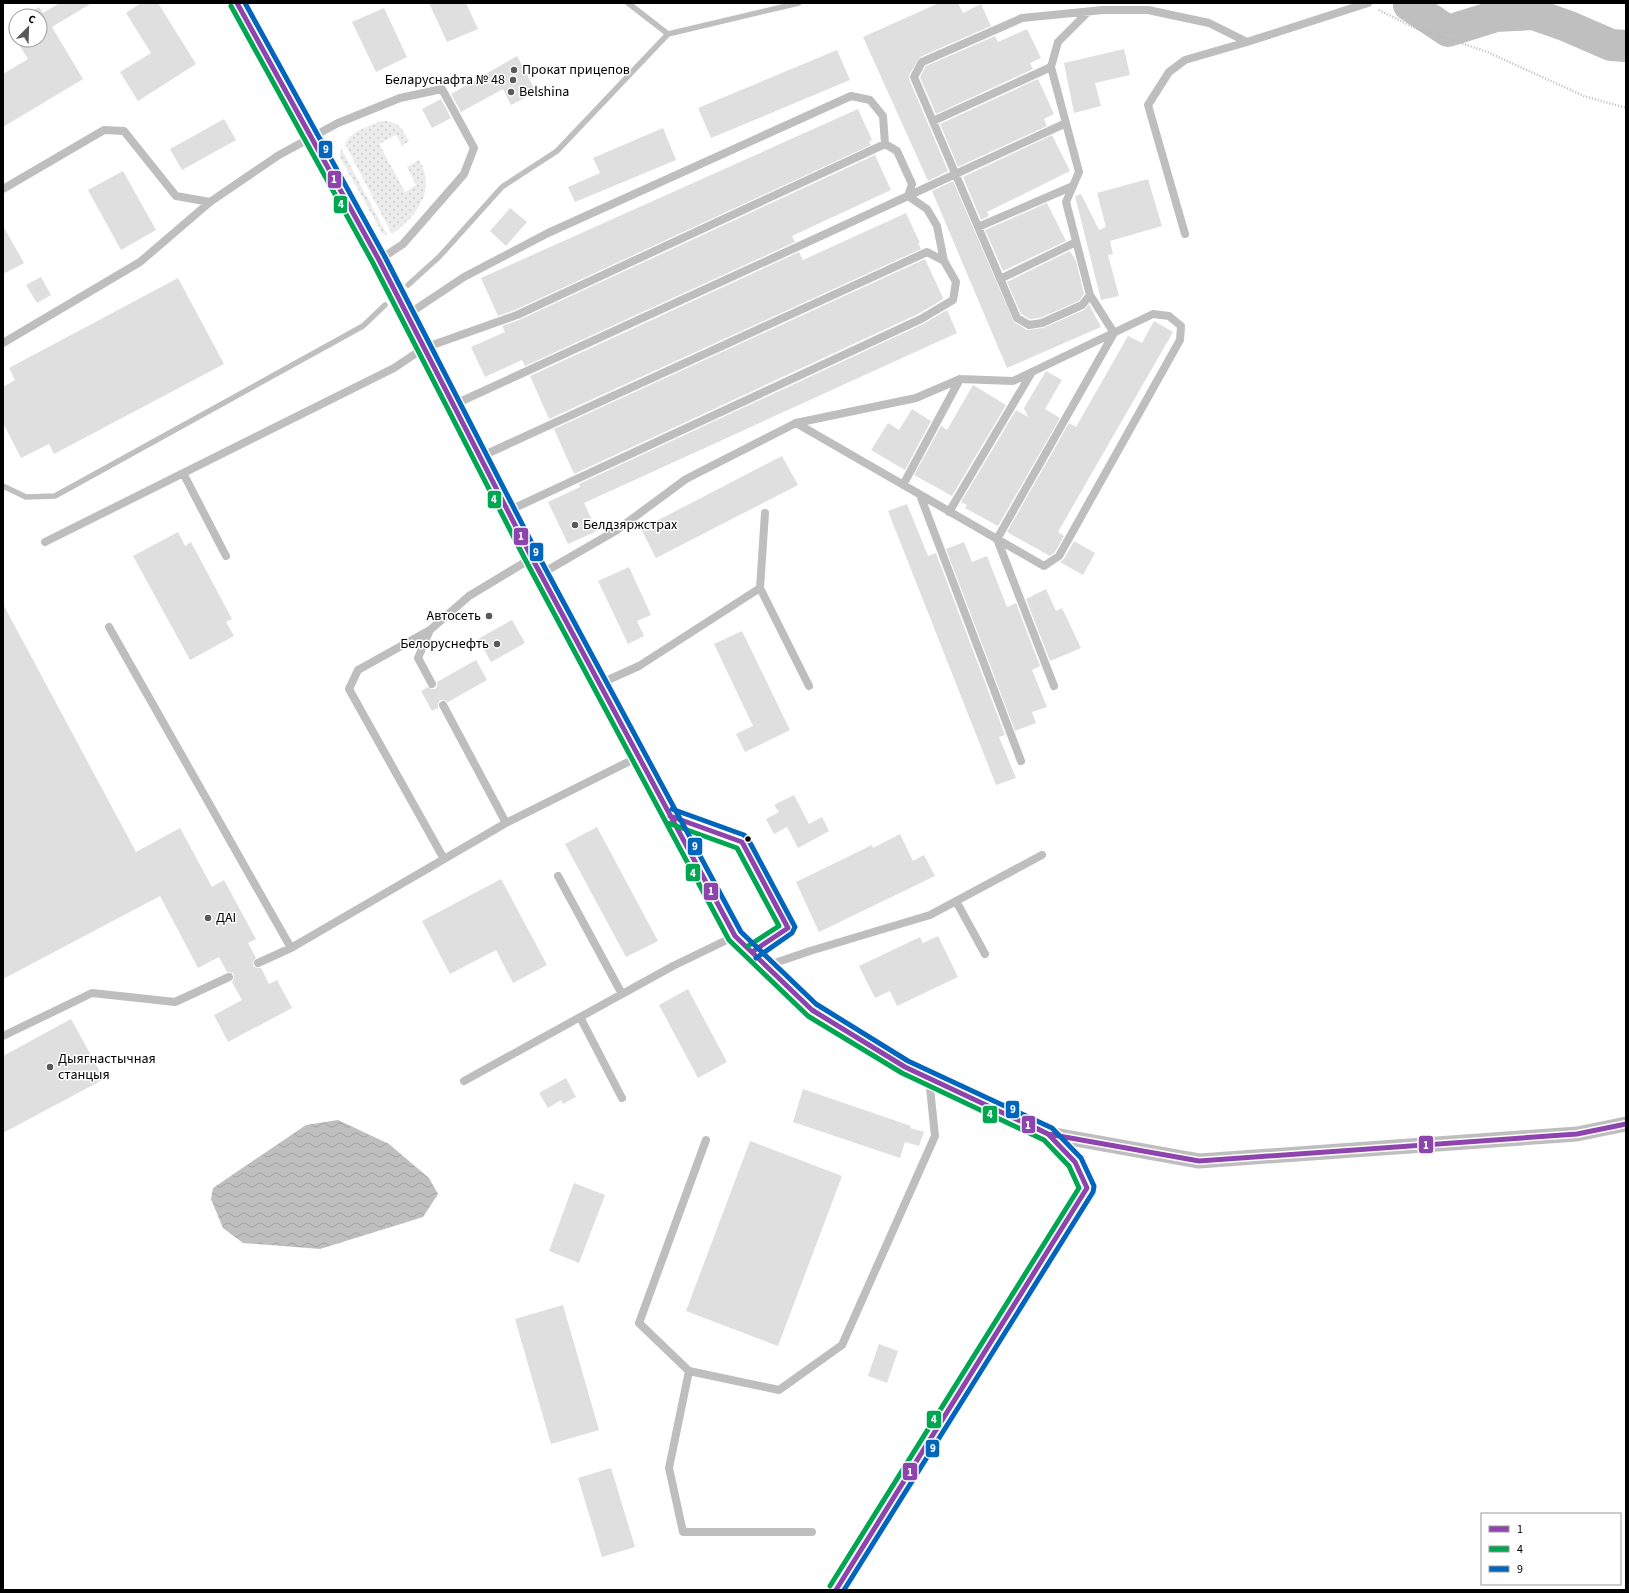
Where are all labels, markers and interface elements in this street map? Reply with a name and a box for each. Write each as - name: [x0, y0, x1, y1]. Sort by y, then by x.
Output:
- north arrow: [8, 8, 48, 48]
- text: С: [26, 11, 38, 28]
- place label: Прокат прицепов: [522, 60, 630, 80]
- marker: Прокат прицепов: [509, 65, 519, 75]
- place label: Беларуснафта № 48: [385, 70, 505, 90]
- marker: Беларуснафта № 48: [508, 75, 518, 85]
- place label: Belshina: [519, 82, 569, 102]
- marker: Belshina: [506, 87, 516, 97]
- line badge: 9: [318, 140, 333, 159]
- text: 9: [323, 142, 329, 157]
- line badge: 1: [327, 170, 342, 189]
- text: 1: [331, 172, 337, 187]
- line badge: 4: [333, 195, 348, 214]
- text: 4: [338, 197, 344, 212]
- line badge: 4: [487, 490, 502, 509]
- text: 4: [491, 492, 497, 507]
- place label: Белдзяржстрах: [583, 515, 678, 535]
- marker: Белдзяржстрах: [570, 520, 580, 530]
- line badge: 1: [513, 527, 529, 546]
- text: 1: [518, 529, 524, 544]
- line badge: 9: [529, 542, 544, 562]
- text: 9: [533, 545, 539, 560]
- place label: Автосеть: [427, 606, 481, 626]
- marker: Автосеть: [484, 611, 494, 621]
- place label: Белоруснефть: [400, 634, 489, 654]
- marker: Белоруснефть: [492, 639, 502, 649]
- unlabelled marker: [743, 834, 753, 844]
- line badge: 9: [687, 837, 703, 856]
- text: 9: [692, 839, 698, 854]
- line badge: 4: [685, 863, 701, 882]
- text: 4: [690, 866, 696, 881]
- line badge: 1: [703, 882, 719, 901]
- text: 1: [708, 884, 714, 899]
- place label: ДАІ: [216, 908, 236, 928]
- marker: ДАІ: [203, 913, 213, 923]
- place label: Дыягнастычная станцыя: [58, 1049, 156, 1085]
- marker: Дыягнастычная станцыя: [45, 1062, 55, 1072]
- line badge: 9: [1005, 1100, 1020, 1119]
- text: 9: [1010, 1102, 1016, 1117]
- line badge: 4: [982, 1105, 998, 1124]
- text: 4: [987, 1107, 993, 1122]
- line badge: 1: [1021, 1115, 1036, 1134]
- text: 1: [1025, 1118, 1031, 1133]
- line badge: 1: [1418, 1135, 1434, 1154]
- text: 1: [1423, 1138, 1429, 1153]
- line badge: 4: [926, 1410, 942, 1429]
- text: 4: [931, 1412, 937, 1427]
- line badge: 9: [925, 1439, 940, 1458]
- text: 9: [930, 1441, 936, 1456]
- line badge: 1: [902, 1462, 918, 1481]
- text: 1: [907, 1465, 913, 1480]
- legend: [1481, 1513, 1621, 1585]
- text: 1: [1517, 1521, 1523, 1538]
- text: 4: [1517, 1541, 1523, 1558]
- text: 9: [1517, 1561, 1523, 1578]

